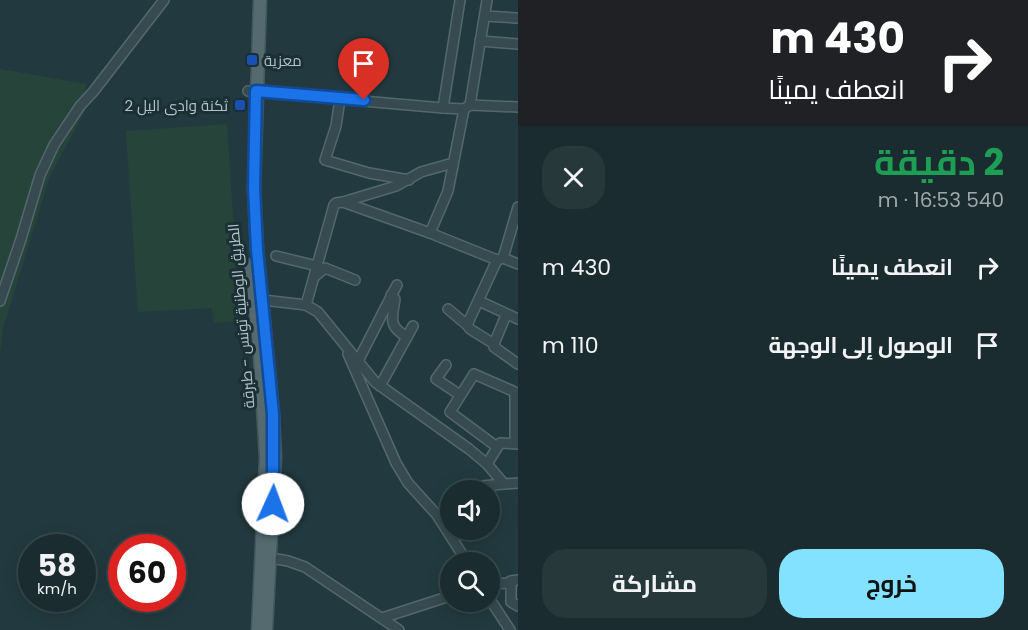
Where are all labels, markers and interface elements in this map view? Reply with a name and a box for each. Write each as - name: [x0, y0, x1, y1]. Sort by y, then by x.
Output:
- text: 430 m: [770, 9, 905, 68]
- icon: right: [926, 24, 1004, 102]
- pin: [338, 38, 389, 100]
- icon: arrive: [347, 47, 380, 80]
- place label: معزية: [264, 50, 302, 71]
- marker: معزية: [245, 53, 259, 67]
- text: انعطف يمينًا: [768, 71, 905, 108]
- place label: ثكنة وادى اليل 2: [124, 95, 228, 116]
- marker: ثكنة وادى اليل 2: [233, 98, 247, 112]
- text: 2 دقيقة: [874, 137, 1004, 188]
- button: close: [542, 146, 605, 209]
- text: 540 m · 16:53: [878, 186, 1004, 214]
- street label: الطريق الوطنية تونس - طبرقة: [222, 223, 260, 409]
- icon: right: [971, 251, 1004, 284]
- text: 430 m: [542, 252, 611, 283]
- text: انعطف يمينًا: [831, 252, 953, 283]
- icon: arrive: [971, 329, 1004, 362]
- text: 110 m: [542, 330, 598, 361]
- text: الوصول إلى الوجهة: [768, 330, 953, 361]
- position arrow: [241, 472, 305, 536]
- map controls: [440, 480, 500, 612]
- button: sound: [440, 480, 500, 540]
- speed limit sign: 60: [108, 534, 186, 612]
- text: 58: [38, 544, 76, 587]
- button: مشاركة: [542, 549, 767, 618]
- button: خروج: [779, 549, 1004, 618]
- button: search: [440, 552, 500, 612]
- text: km/h: [37, 578, 77, 599]

